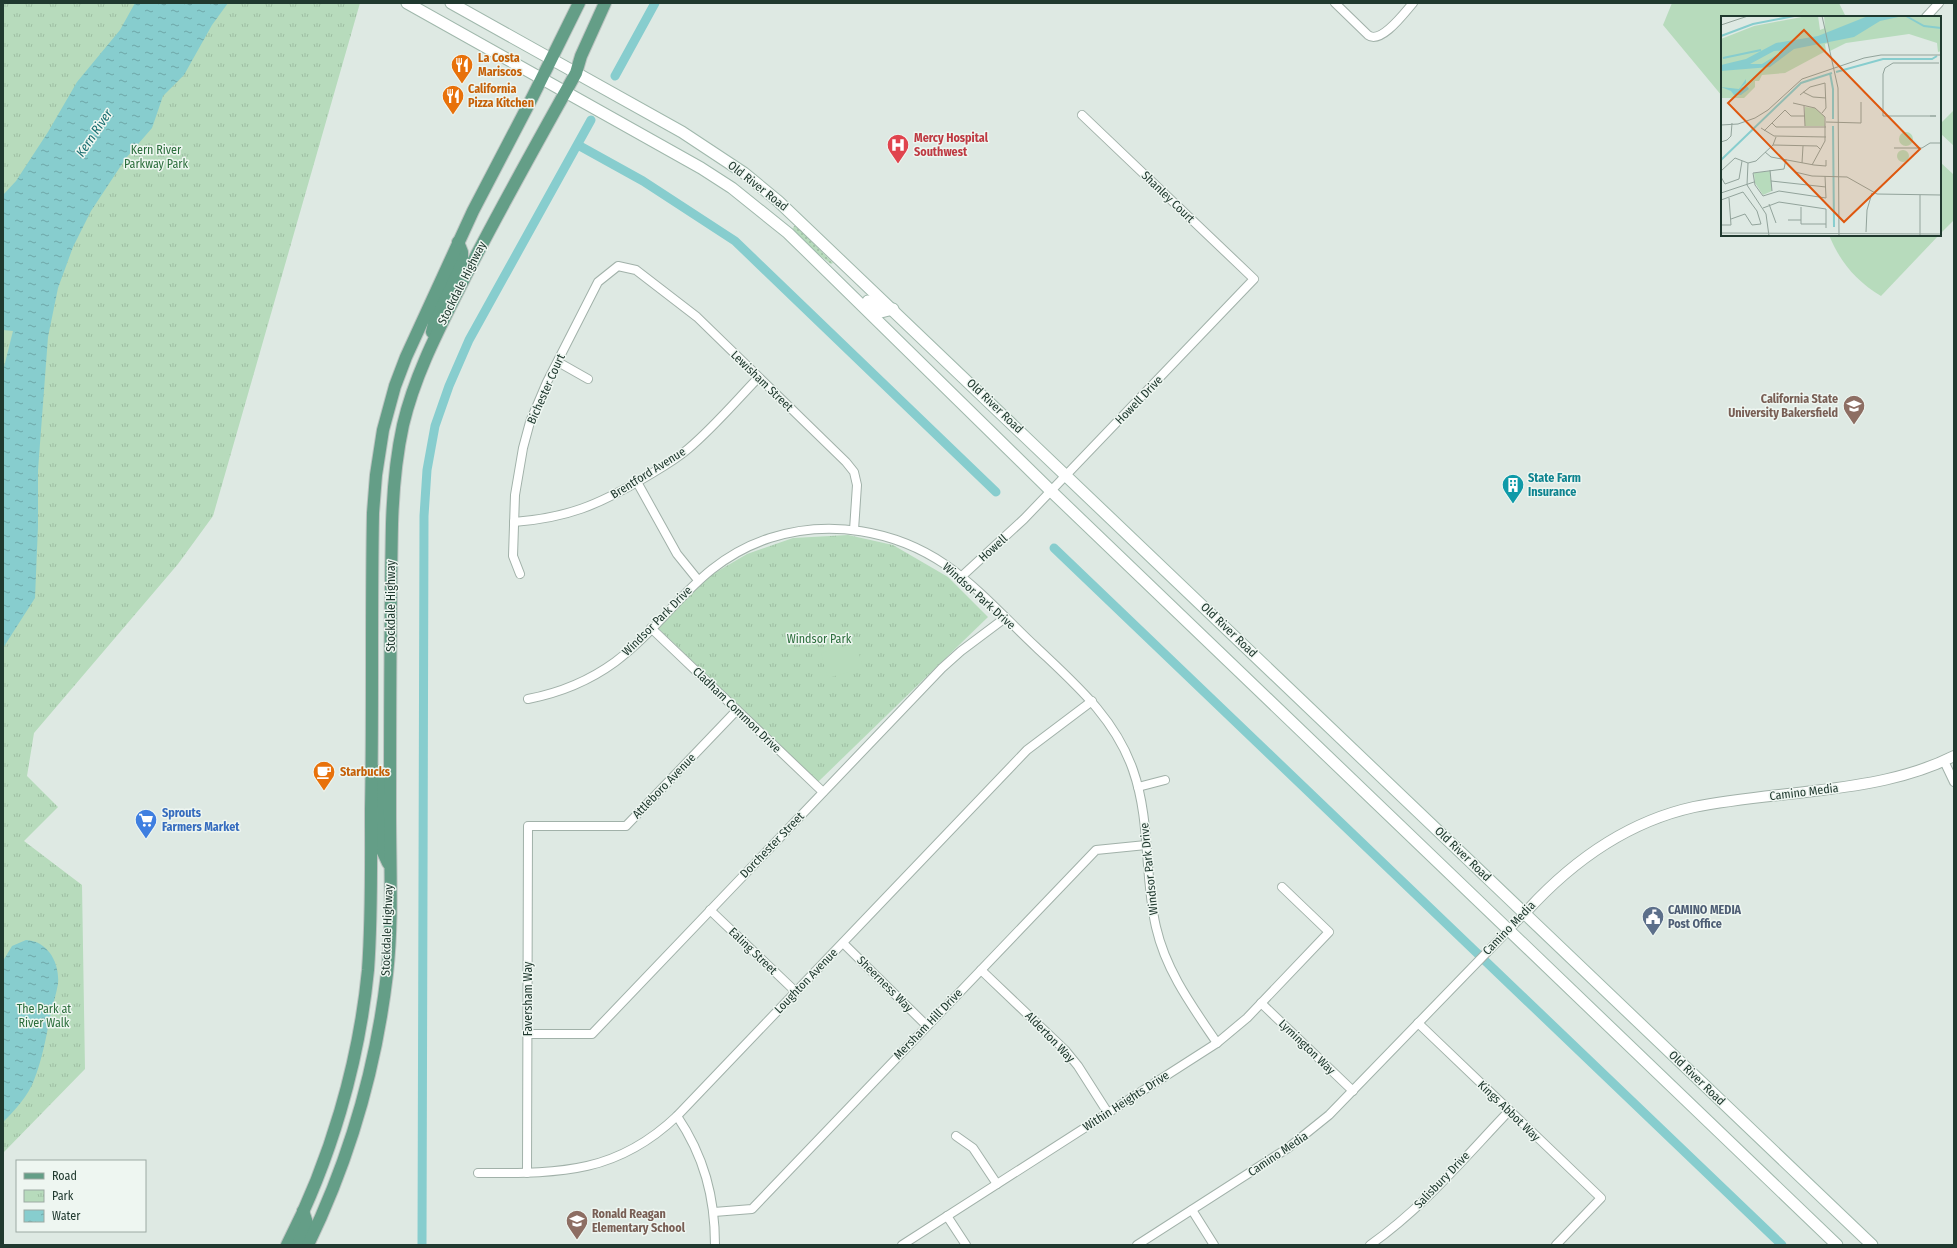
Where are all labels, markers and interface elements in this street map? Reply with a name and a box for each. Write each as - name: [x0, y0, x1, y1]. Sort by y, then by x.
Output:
- inset map: [1721, 16, 1941, 236]
- place label: La Costa Mariscos: [478, 51, 523, 79]
- restaurant icon: La Costa Mariscos: [449, 52, 475, 85]
- place label: California Pizza Kitchen: [468, 82, 534, 110]
- restaurant icon: California Pizza Kitchen: [440, 83, 466, 116]
- water label: Kern River: [73, 106, 116, 160]
- place label: Mercy Hospital Southwest: [914, 131, 989, 159]
- hospital icon: Mercy Hospital Southwest: [885, 132, 911, 165]
- park label: Kern River Parkway Park: [124, 143, 189, 171]
- street label: Old River Road: [725, 158, 791, 214]
- street label: Shanley Court: [1139, 168, 1197, 226]
- street label: Stockdale Highway: [435, 238, 489, 327]
- street label: Lewisham Street: [728, 348, 796, 414]
- street label: Bichester Court: [524, 352, 568, 426]
- street label: Howell Drive: [1112, 373, 1166, 427]
- street label: Old River Road: [964, 376, 1026, 436]
- place label: California State University Bakersfield: [1728, 392, 1838, 420]
- school or university icon: California State University Bakersfield: [1841, 393, 1867, 426]
- street label: Brentford Avenue: [608, 444, 688, 502]
- place label: State Farm Insurance: [1528, 471, 1581, 499]
- building icon: State Farm Insurance: [1500, 472, 1526, 505]
- street label: Howell: [976, 532, 1010, 564]
- street label: Stockdale Highway: [384, 560, 398, 652]
- street label: Windsor Park Drive: [940, 560, 1018, 632]
- street label: Windsor Park Drive: [619, 583, 695, 659]
- street label: Old River Road: [1198, 600, 1260, 660]
- park label: Windsor Park: [787, 632, 852, 646]
- street label: Cladham Common Drive: [690, 664, 784, 756]
- street label: Attleboro Avenue: [630, 751, 699, 821]
- cafe icon: Starbucks: [311, 759, 337, 792]
- place label: Starbucks: [340, 765, 391, 779]
- street label: Camino Media: [1769, 781, 1839, 803]
- place label: Sprouts Farmers Market: [162, 806, 240, 834]
- supermarket icon: Sprouts Farmers Market: [133, 807, 159, 840]
- street label: Dorchester Street: [737, 809, 807, 881]
- street label: Windsor Park Drive: [1137, 822, 1161, 916]
- street label: Old River Road: [1432, 824, 1494, 884]
- street label: Stockdale Highway: [378, 883, 396, 976]
- street label: Camino Media: [1480, 898, 1538, 958]
- place label: CAMINO MEDIA Post Office: [1668, 903, 1742, 931]
- public building icon: CAMINO MEDIA Post Office: [1640, 904, 1666, 937]
- street label: Ealing Street: [726, 925, 780, 978]
- street label: Loughton Avenue: [771, 946, 841, 1016]
- street label: Sheerness Way: [854, 953, 916, 1015]
- street label: Faversham Way: [521, 961, 535, 1036]
- street label: Mersham Hill Drive: [891, 986, 965, 1062]
- park label: The Park at River Walk: [17, 1002, 71, 1030]
- street label: Alderton Way: [1022, 1009, 1078, 1066]
- street label: Lymington Way: [1276, 1017, 1339, 1078]
- street label: Old River Road: [1666, 1048, 1728, 1108]
- street label: Within Heights Drive: [1080, 1068, 1172, 1134]
- street label: Kings Abbot Way: [1475, 1078, 1543, 1145]
- street label: Camino Media: [1245, 1129, 1311, 1179]
- street label: Salisbury Drive: [1411, 1149, 1473, 1211]
- legend: [16, 1160, 146, 1232]
- text: Road: [52, 1169, 77, 1183]
- text: Park: [52, 1189, 74, 1203]
- place label: Ronald Reagan Elementary School: [592, 1207, 686, 1235]
- school or university icon: Ronald Reagan Elementary School: [564, 1208, 590, 1241]
- text: Water: [52, 1209, 81, 1223]

